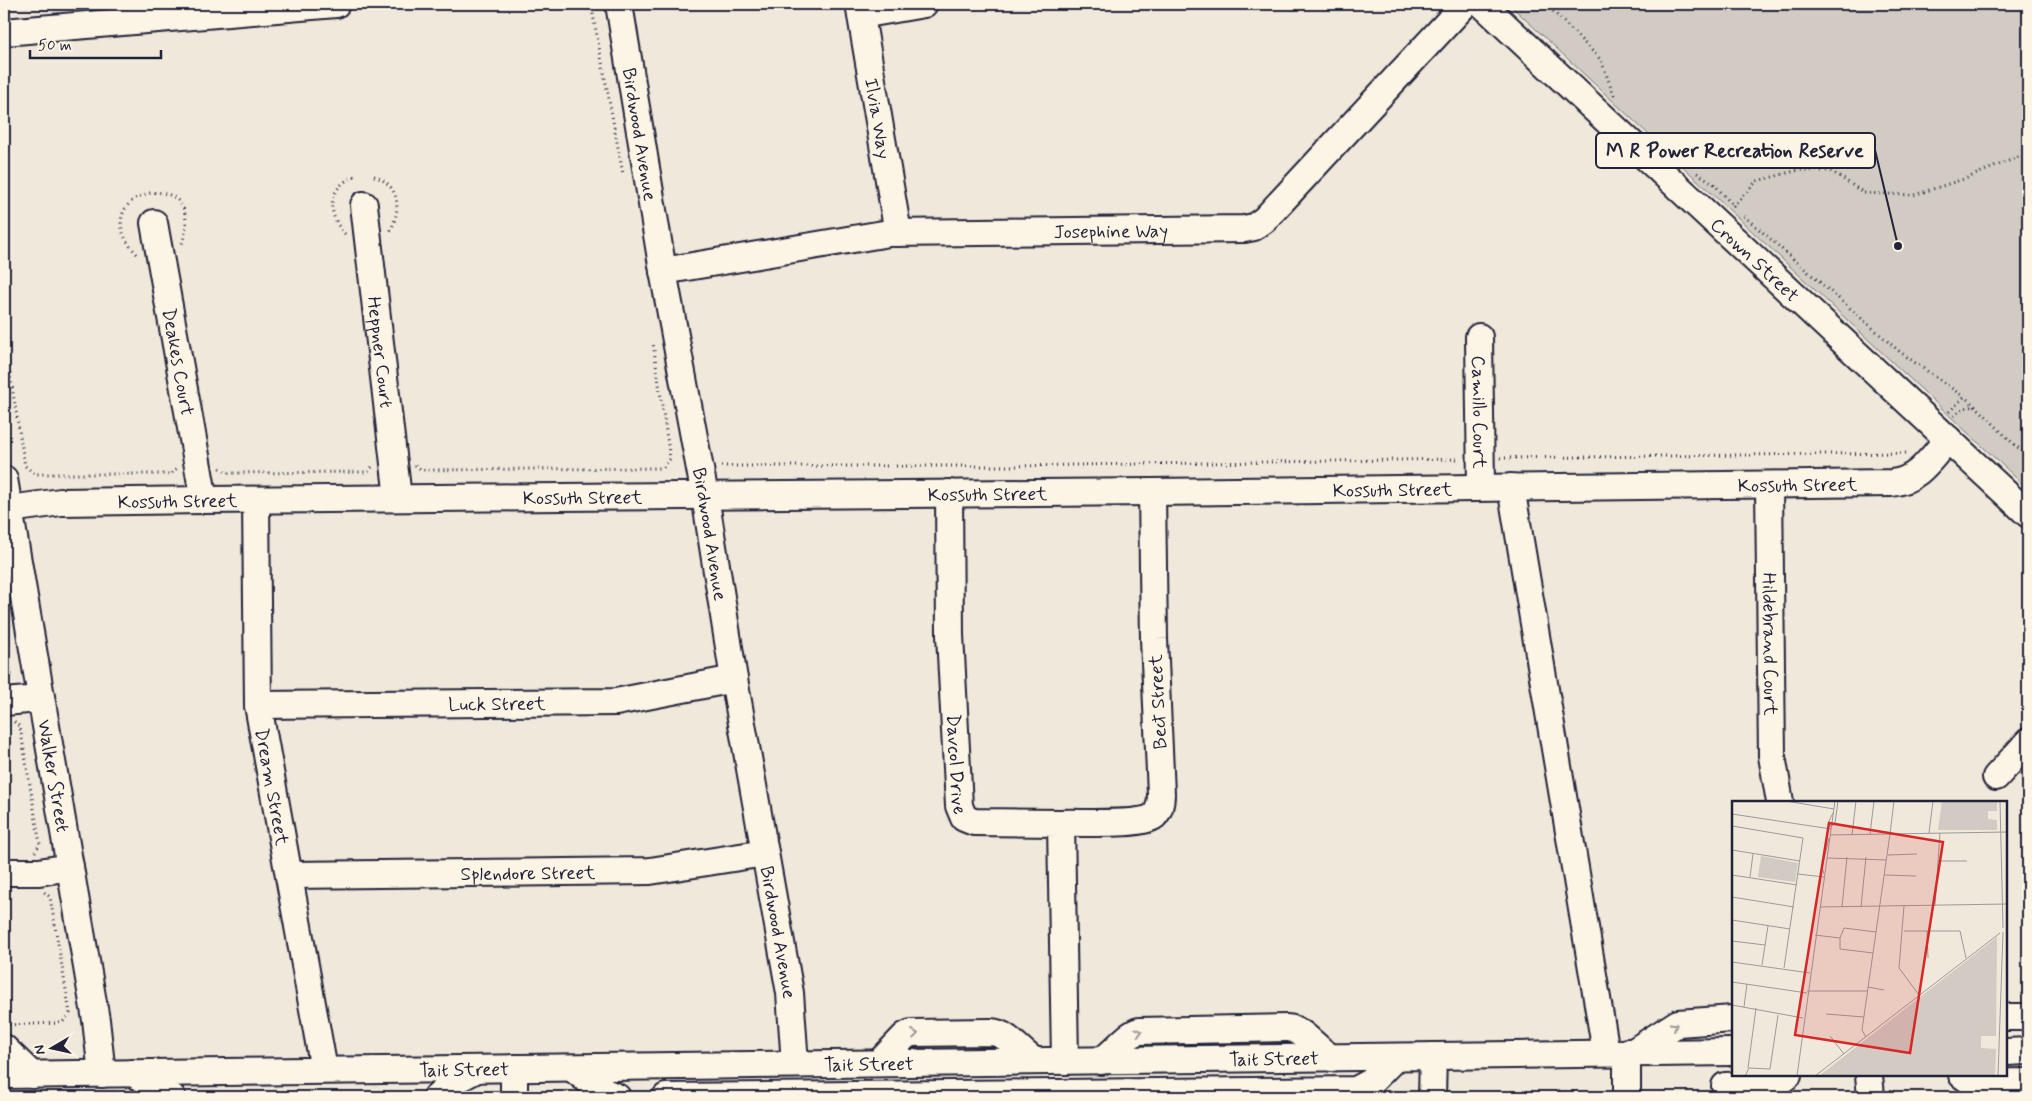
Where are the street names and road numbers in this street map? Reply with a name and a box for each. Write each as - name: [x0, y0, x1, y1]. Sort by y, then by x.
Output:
- street label: Birdwood Avenue: [616, 66, 662, 203]
- street label: Ilvia Way: [858, 76, 896, 161]
- street label: Crown Street: [1704, 213, 1804, 308]
- street label: Josephine Way: [1053, 219, 1168, 245]
- street label: Heppner Court: [361, 295, 398, 409]
- street label: Deakes Court: [156, 306, 200, 418]
- street label: Camillo Court: [1465, 355, 1492, 469]
- street label: Birdwood Avenue: [686, 466, 732, 603]
- street label: Kossuth Street: [1737, 472, 1857, 499]
- street label: Kossuth Street: [1332, 477, 1453, 504]
- street label: Kossuth Street: [928, 482, 1047, 508]
- street label: Kossuth Street: [523, 485, 643, 511]
- street label: Kossuth Street: [117, 489, 238, 515]
- street label: Hildebrand Court: [1756, 572, 1783, 716]
- street label: Bect Street: [1144, 654, 1173, 750]
- street label: Luck Street: [448, 692, 546, 717]
- street label: Davcol Drive: [940, 713, 972, 819]
- street label: Walker Street: [31, 718, 75, 834]
- street label: Dream Street: [248, 726, 294, 848]
- street label: Splendore Street: [460, 861, 596, 887]
- street label: Birdwood Avenue: [754, 864, 801, 1000]
- street label: Tait Street: [1229, 1047, 1319, 1073]
- street label: Tait Street: [824, 1052, 914, 1078]
- street label: Tait Street: [419, 1057, 509, 1083]

